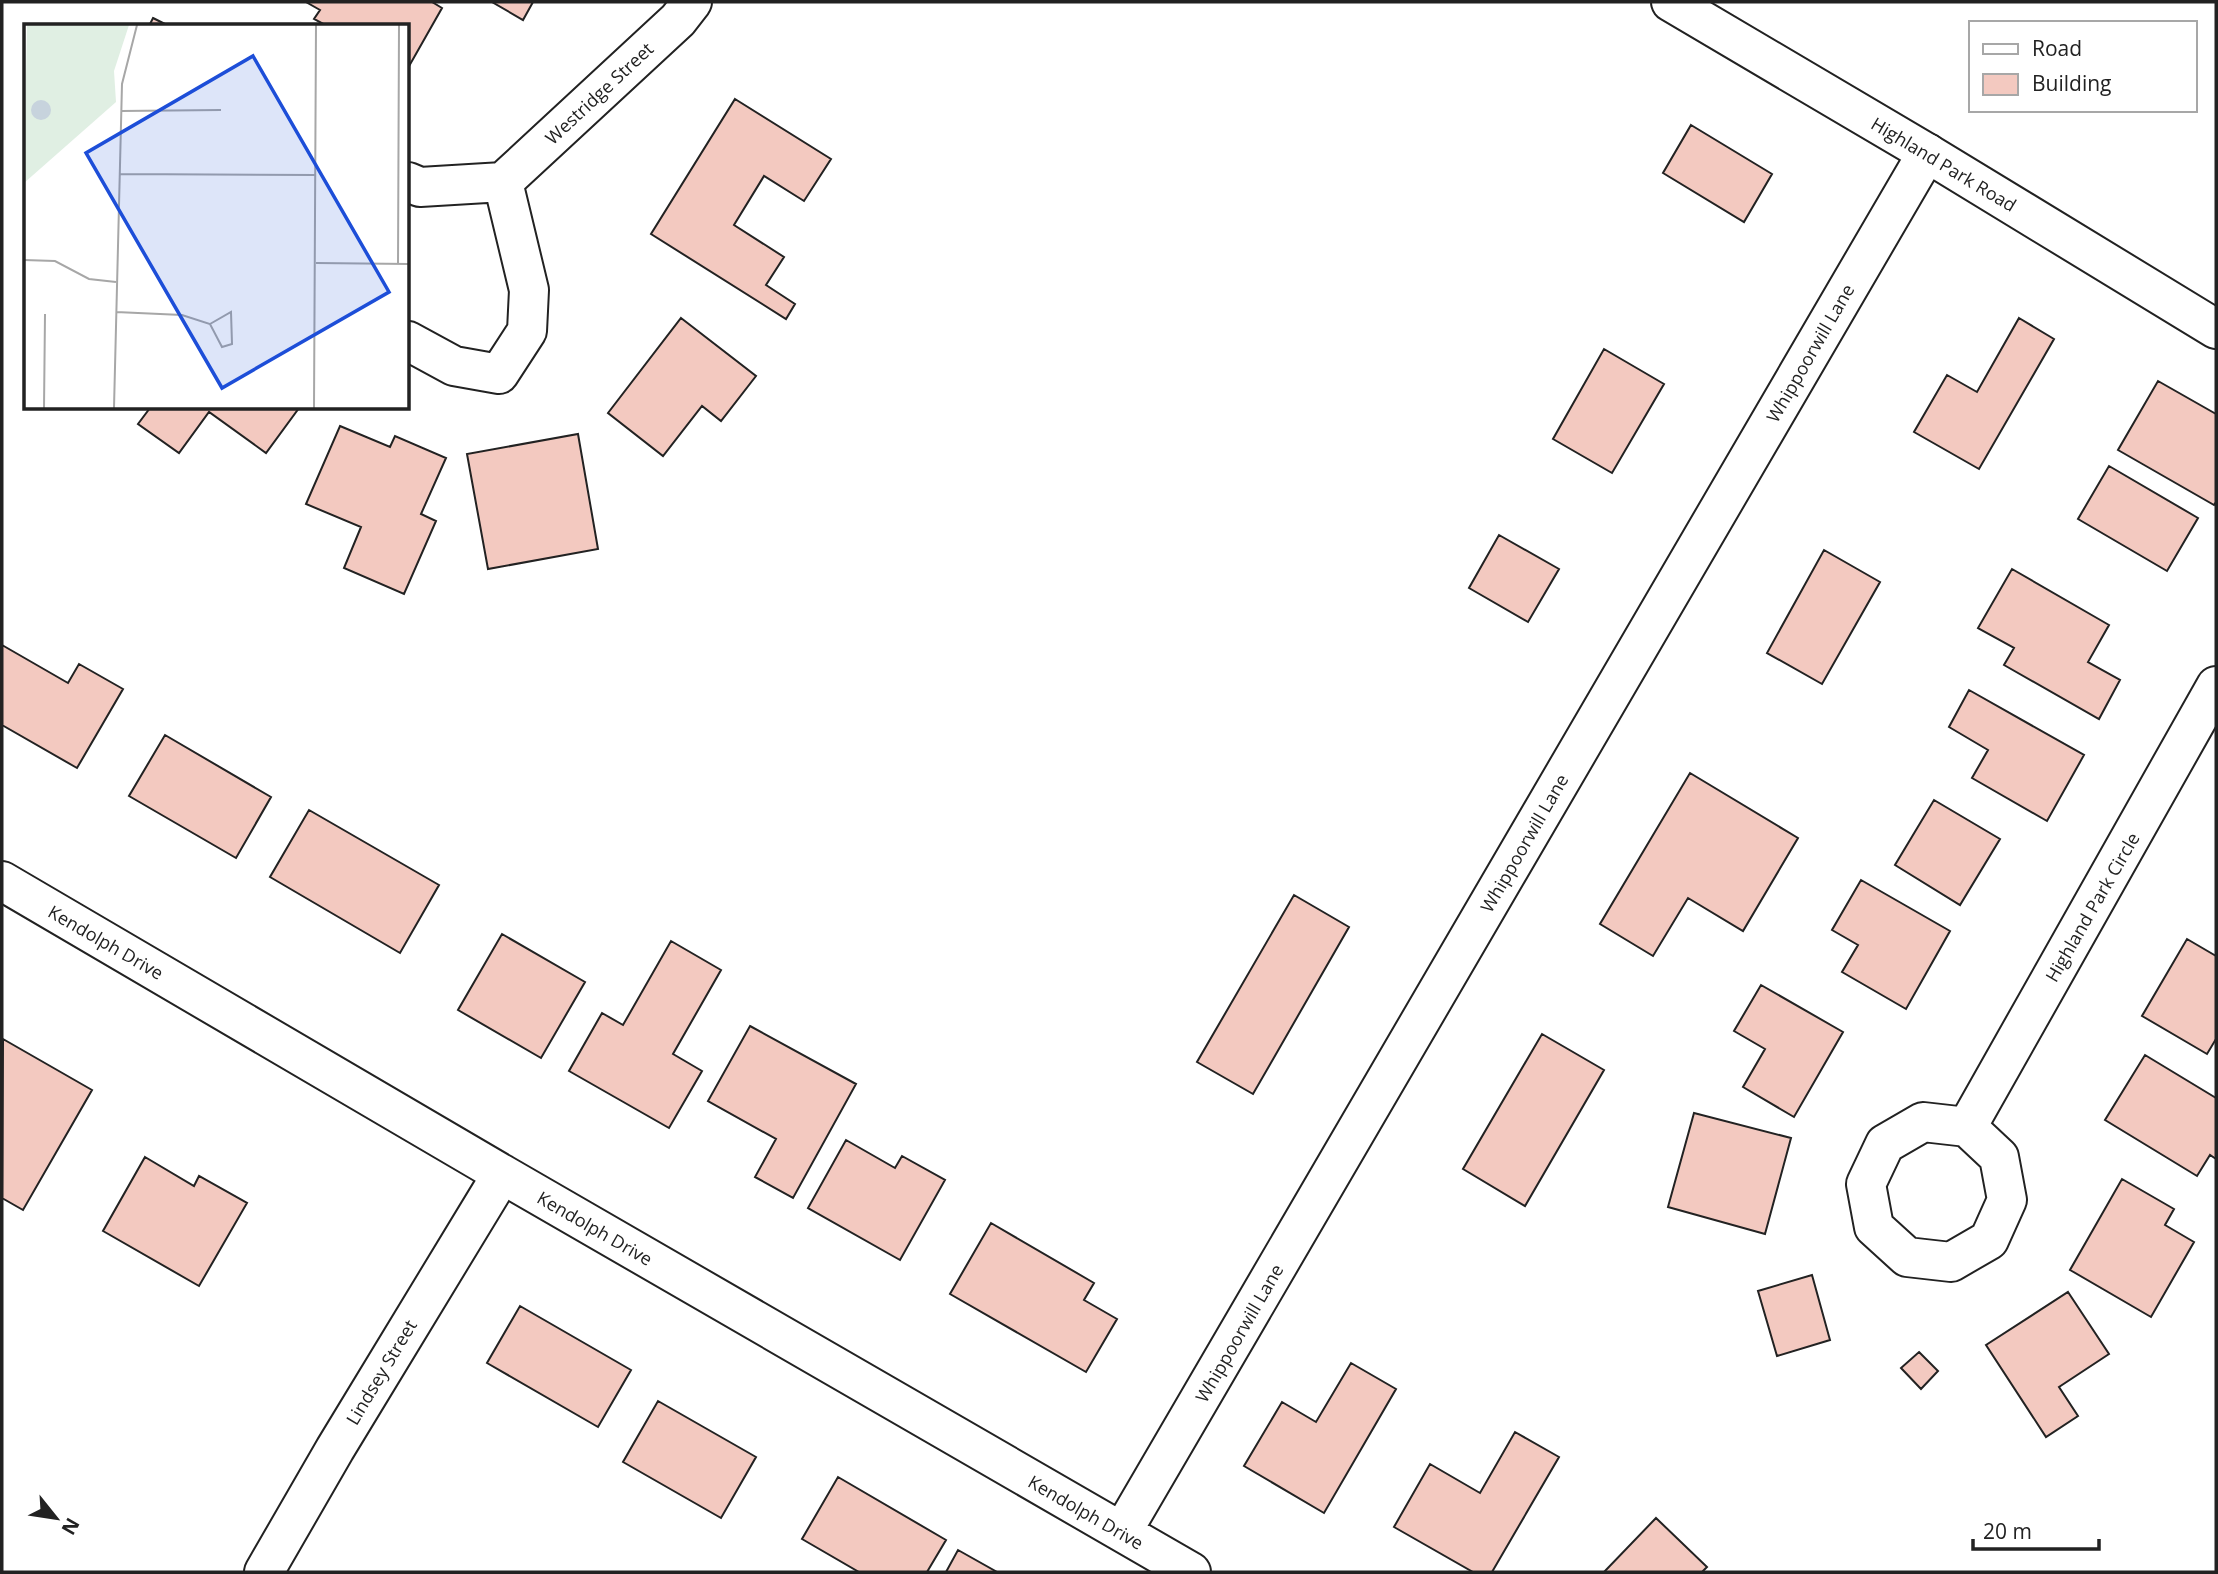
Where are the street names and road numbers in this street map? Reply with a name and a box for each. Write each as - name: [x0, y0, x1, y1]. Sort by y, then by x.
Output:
- street label: Westridge Street: [540, 37, 658, 149]
- street label: Highland Park Road: [1867, 111, 2021, 217]
- street label: Whippoorwill Lane: [1761, 279, 1859, 427]
- street label: Whippoorwill Lane: [1475, 769, 1573, 917]
- street label: Highland Park Circle: [2039, 828, 2145, 986]
- street label: Kendolph Drive: [44, 899, 168, 985]
- street label: Kendolph Drive: [533, 1185, 657, 1271]
- street label: Whippoorwill Lane: [1190, 1259, 1288, 1407]
- street label: Lindsey Street: [340, 1315, 422, 1429]
- street label: Kendolph Drive: [1024, 1469, 1148, 1555]

